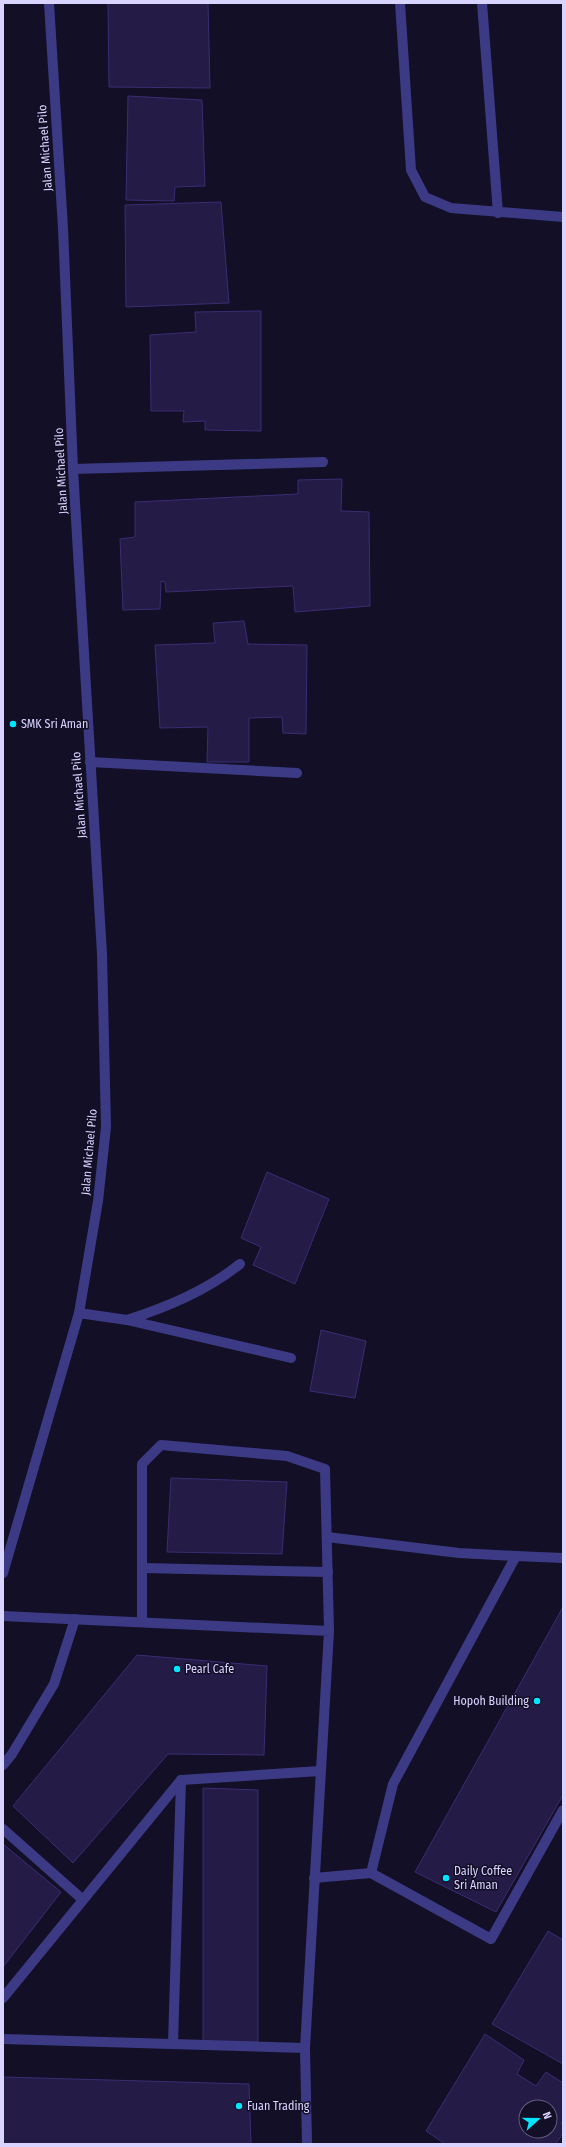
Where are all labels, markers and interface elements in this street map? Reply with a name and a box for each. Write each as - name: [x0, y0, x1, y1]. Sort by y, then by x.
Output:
- street label: Jalan Michael Pilo: [35, 104, 55, 192]
- street label: Jalan Michael Pilo: [52, 427, 70, 515]
- place label: SMK Sri Aman: [21, 717, 88, 731]
- marker: SMK Sri Aman: [8, 719, 18, 729]
- street label: Jalan Michael Pilo: [69, 751, 89, 839]
- street label: Jalan Michael Pilo: [78, 1108, 100, 1196]
- place label: Pearl Cafe: [185, 1662, 234, 1676]
- marker: Pearl Cafe: [172, 1664, 182, 1674]
- place label: Hopoh Building: [453, 1694, 529, 1708]
- marker: Hopoh Building: [532, 1696, 542, 1706]
- place label: Daily Coffee Sri Aman: [454, 1864, 512, 1892]
- marker: Daily Coffee Sri Aman: [441, 1873, 451, 1883]
- place label: Fuan Trading: [247, 2099, 310, 2113]
- north arrow: [518, 2099, 558, 2139]
- marker: Fuan Trading: [234, 2101, 244, 2111]
- text: N: [540, 2110, 554, 2121]

